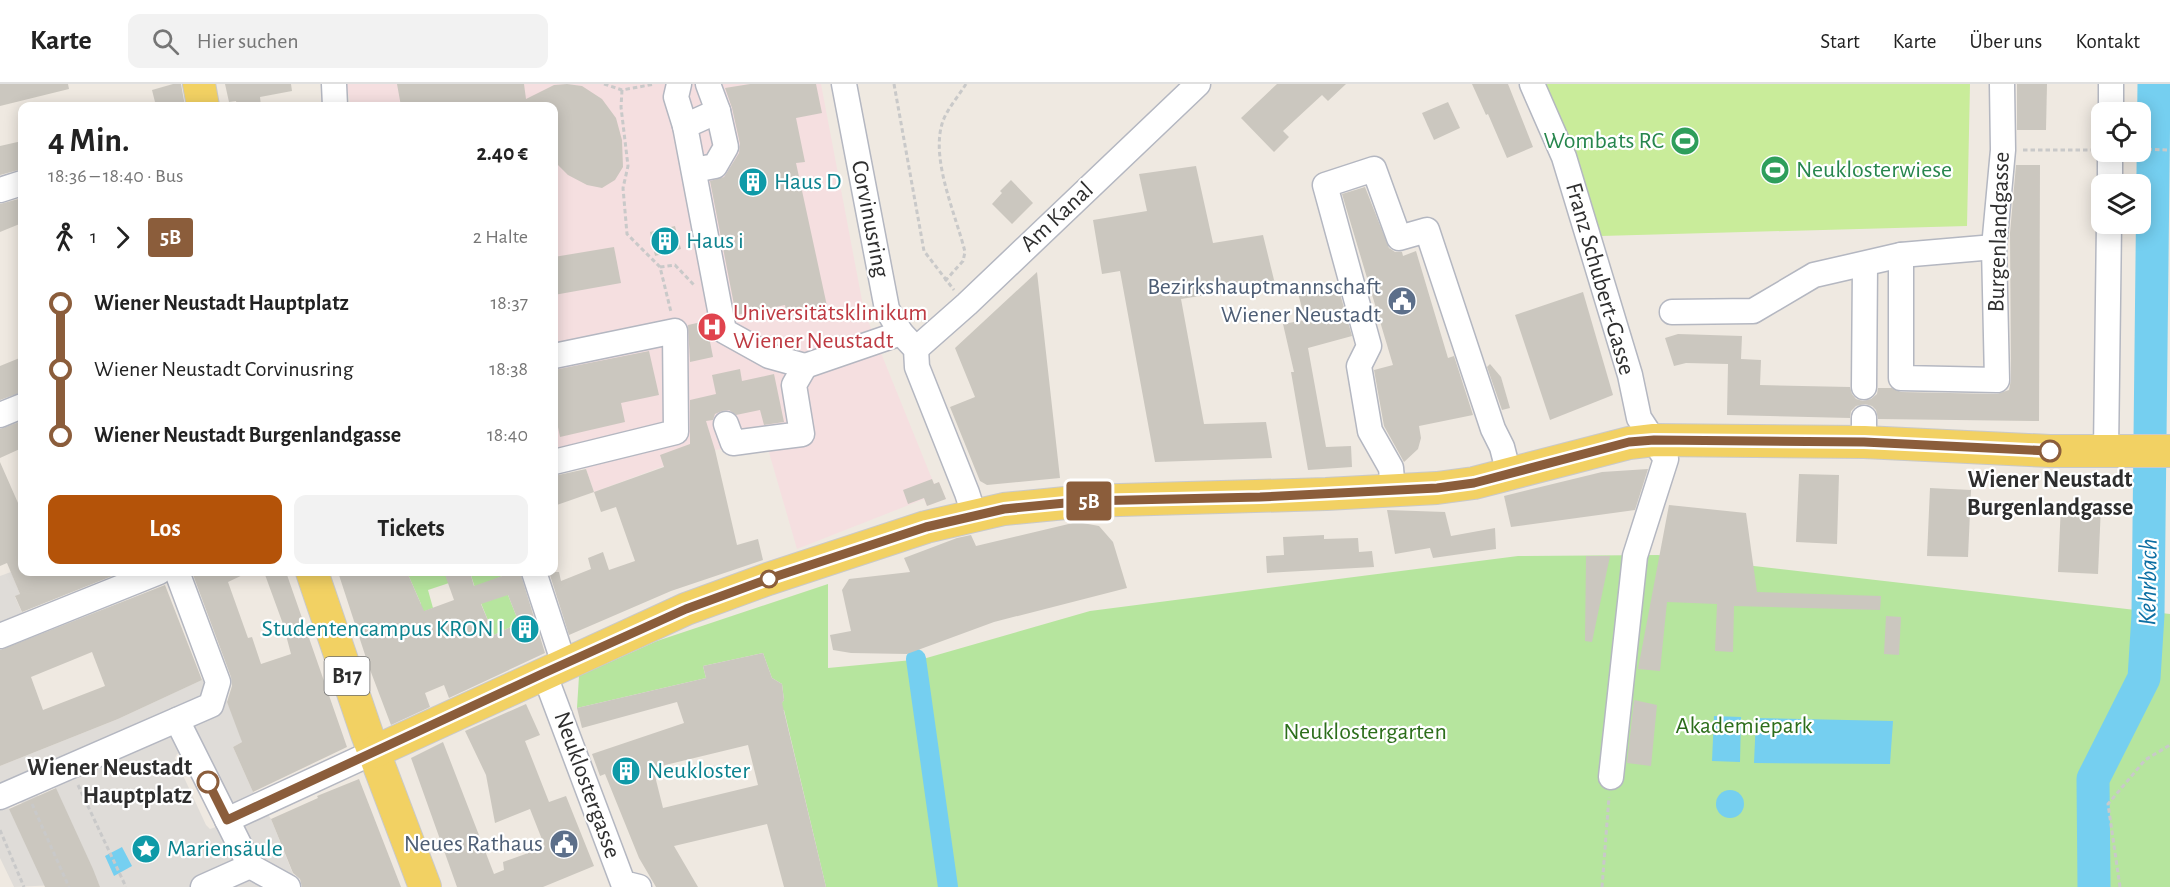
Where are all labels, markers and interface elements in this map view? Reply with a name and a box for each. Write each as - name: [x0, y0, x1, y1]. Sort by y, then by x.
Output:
- search box: [128, 14, 548, 68]
- icon: search: [149, 25, 182, 58]
- text: Karte: [30, 27, 92, 55]
- text: Hier suchen: [197, 30, 299, 52]
- text: Start: [1820, 31, 1860, 52]
- text: Karte: [1893, 31, 1936, 52]
- text: Über uns: [1969, 31, 2042, 52]
- text: Kontakt: [2075, 31, 2140, 52]
- map controls: [2091, 102, 2151, 234]
- button: locate: [2091, 102, 2151, 162]
- text: 4 Min.: [48, 125, 130, 158]
- sports icon: Wombats RC: [1669, 125, 1701, 157]
- place label: Wombats RC: [1543, 129, 1664, 153]
- text: 2.40 €: [476, 142, 528, 164]
- street label: Burgenlandgasse: [1984, 151, 2014, 313]
- sports icon: Neuklosterwiese: [1759, 154, 1791, 186]
- street label: Corvinusring: [847, 158, 893, 280]
- place label: Neuklosterwiese: [1796, 158, 1952, 182]
- text: 18:36 – 18:40 · Bus: [48, 166, 183, 186]
- building icon: Haus D: [737, 166, 769, 198]
- place label: Haus D: [774, 170, 842, 194]
- button: layers: [2091, 174, 2151, 234]
- street label: Am Kanal: [1016, 178, 1098, 256]
- street label: Franz Schubert-Gasse: [1561, 180, 1639, 378]
- icon: walk: [48, 221, 81, 254]
- icon: forward: [106, 221, 139, 254]
- building icon: Haus i: [649, 225, 681, 257]
- text: 1: [90, 227, 97, 247]
- text: 5B: [160, 227, 181, 248]
- text: 2 Halte: [473, 227, 528, 247]
- place label: Haus i: [686, 229, 744, 253]
- place label: Bezirkshauptmannschaft Wiener Neustadt: [1147, 275, 1381, 327]
- public building icon: Bezirkshauptmannschaft Wiener Neustadt: [1386, 285, 1418, 317]
- text: Wiener Neustadt Hauptplatz: [94, 292, 349, 314]
- text: 18:37: [490, 293, 528, 313]
- place label: Universitätsklinikum Wiener Neustadt: [733, 301, 927, 353]
- hospital icon: Universitätsklinikum Wiener Neustadt: [696, 311, 728, 343]
- text: Wiener Neustadt Corvinusring: [94, 358, 353, 380]
- text: 18:38: [489, 359, 528, 379]
- text: Wiener Neustadt Burgenlandgasse: [94, 424, 401, 446]
- text: 18:40: [487, 425, 528, 445]
- marker: Wiener Neustadt Burgenlandgasse: [2039, 440, 2061, 462]
- place label: Wiener Neustadt Burgenlandgasse: [1967, 468, 2133, 520]
- line badge: 5B: [1062, 482, 1116, 520]
- text: 5B: [1078, 491, 1100, 512]
- button: Los: [48, 495, 282, 564]
- button: Tickets: [294, 495, 528, 564]
- water label: Kehrbach: [2134, 538, 2162, 626]
- unlabelled marker: [760, 570, 778, 588]
- building icon: Studentencampus KRON I: [509, 613, 541, 645]
- place label: Studentencampus KRON I: [262, 617, 504, 641]
- road number: B17: [324, 657, 370, 695]
- street label: Neuklostergasse: [549, 708, 625, 862]
- park label: Akademiepark: [1676, 714, 1812, 738]
- park label: Neuklostergarten: [1283, 720, 1447, 744]
- building icon: Neukloster: [610, 755, 642, 787]
- place label: Wiener Neustadt Hauptplatz: [27, 756, 192, 808]
- place label: Neukloster: [647, 759, 750, 783]
- marker: Wiener Neustadt Hauptplatz: [197, 771, 219, 793]
- public building icon: Neues Rathaus: [548, 828, 580, 860]
- place label: Neues Rathaus: [404, 832, 543, 856]
- place icon: Mariensäule: [130, 833, 162, 865]
- place label: Mariensäule: [167, 837, 283, 861]

